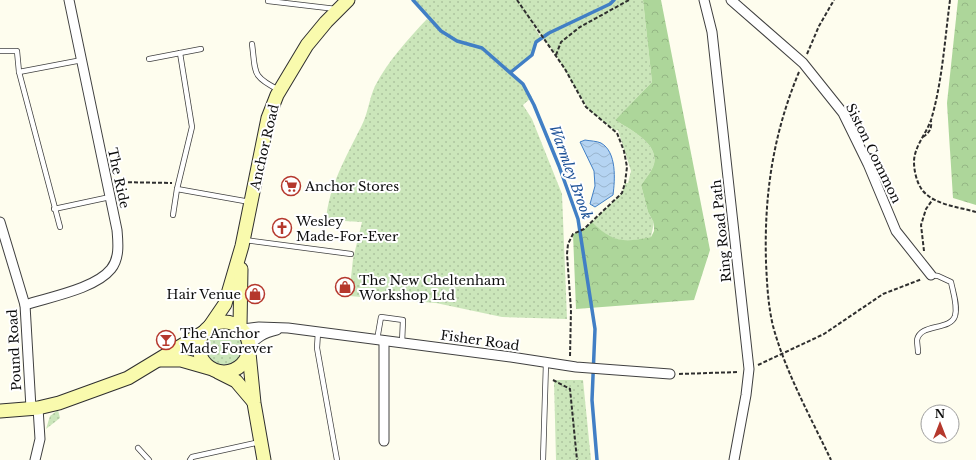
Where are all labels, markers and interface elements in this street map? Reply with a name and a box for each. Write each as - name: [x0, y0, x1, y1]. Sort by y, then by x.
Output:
- street label: Siston Common: [842, 100, 905, 206]
- street label: Anchor Road: [246, 102, 283, 193]
- water label: Warmley Brook: [546, 122, 596, 222]
- street label: The Ride: [104, 146, 133, 210]
- supermarket icon: Anchor Stores: [280, 175, 302, 197]
- place label: Anchor Stores: [304, 178, 399, 195]
- street label: Ring Road Path: [708, 179, 735, 283]
- place label: Wesley Made-For-Ever: [295, 213, 399, 245]
- church icon: Wesley Made-For-Ever: [271, 217, 293, 239]
- place label: The New Cheltenham Workshop Ltd: [358, 272, 505, 304]
- shop icon: The New Cheltenham Workshop Ltd: [334, 276, 356, 298]
- shop icon: Hair Venue: [244, 283, 266, 305]
- place label: Hair Venue: [167, 286, 241, 303]
- street label: Pound Road: [4, 308, 25, 391]
- place label: The Anchor Made Forever: [180, 325, 273, 357]
- street label: Fisher Road: [439, 327, 521, 354]
- bar icon: The Anchor Made Forever: [155, 329, 177, 351]
- north arrow: [920, 404, 960, 444]
- text: N: [935, 407, 946, 421]

